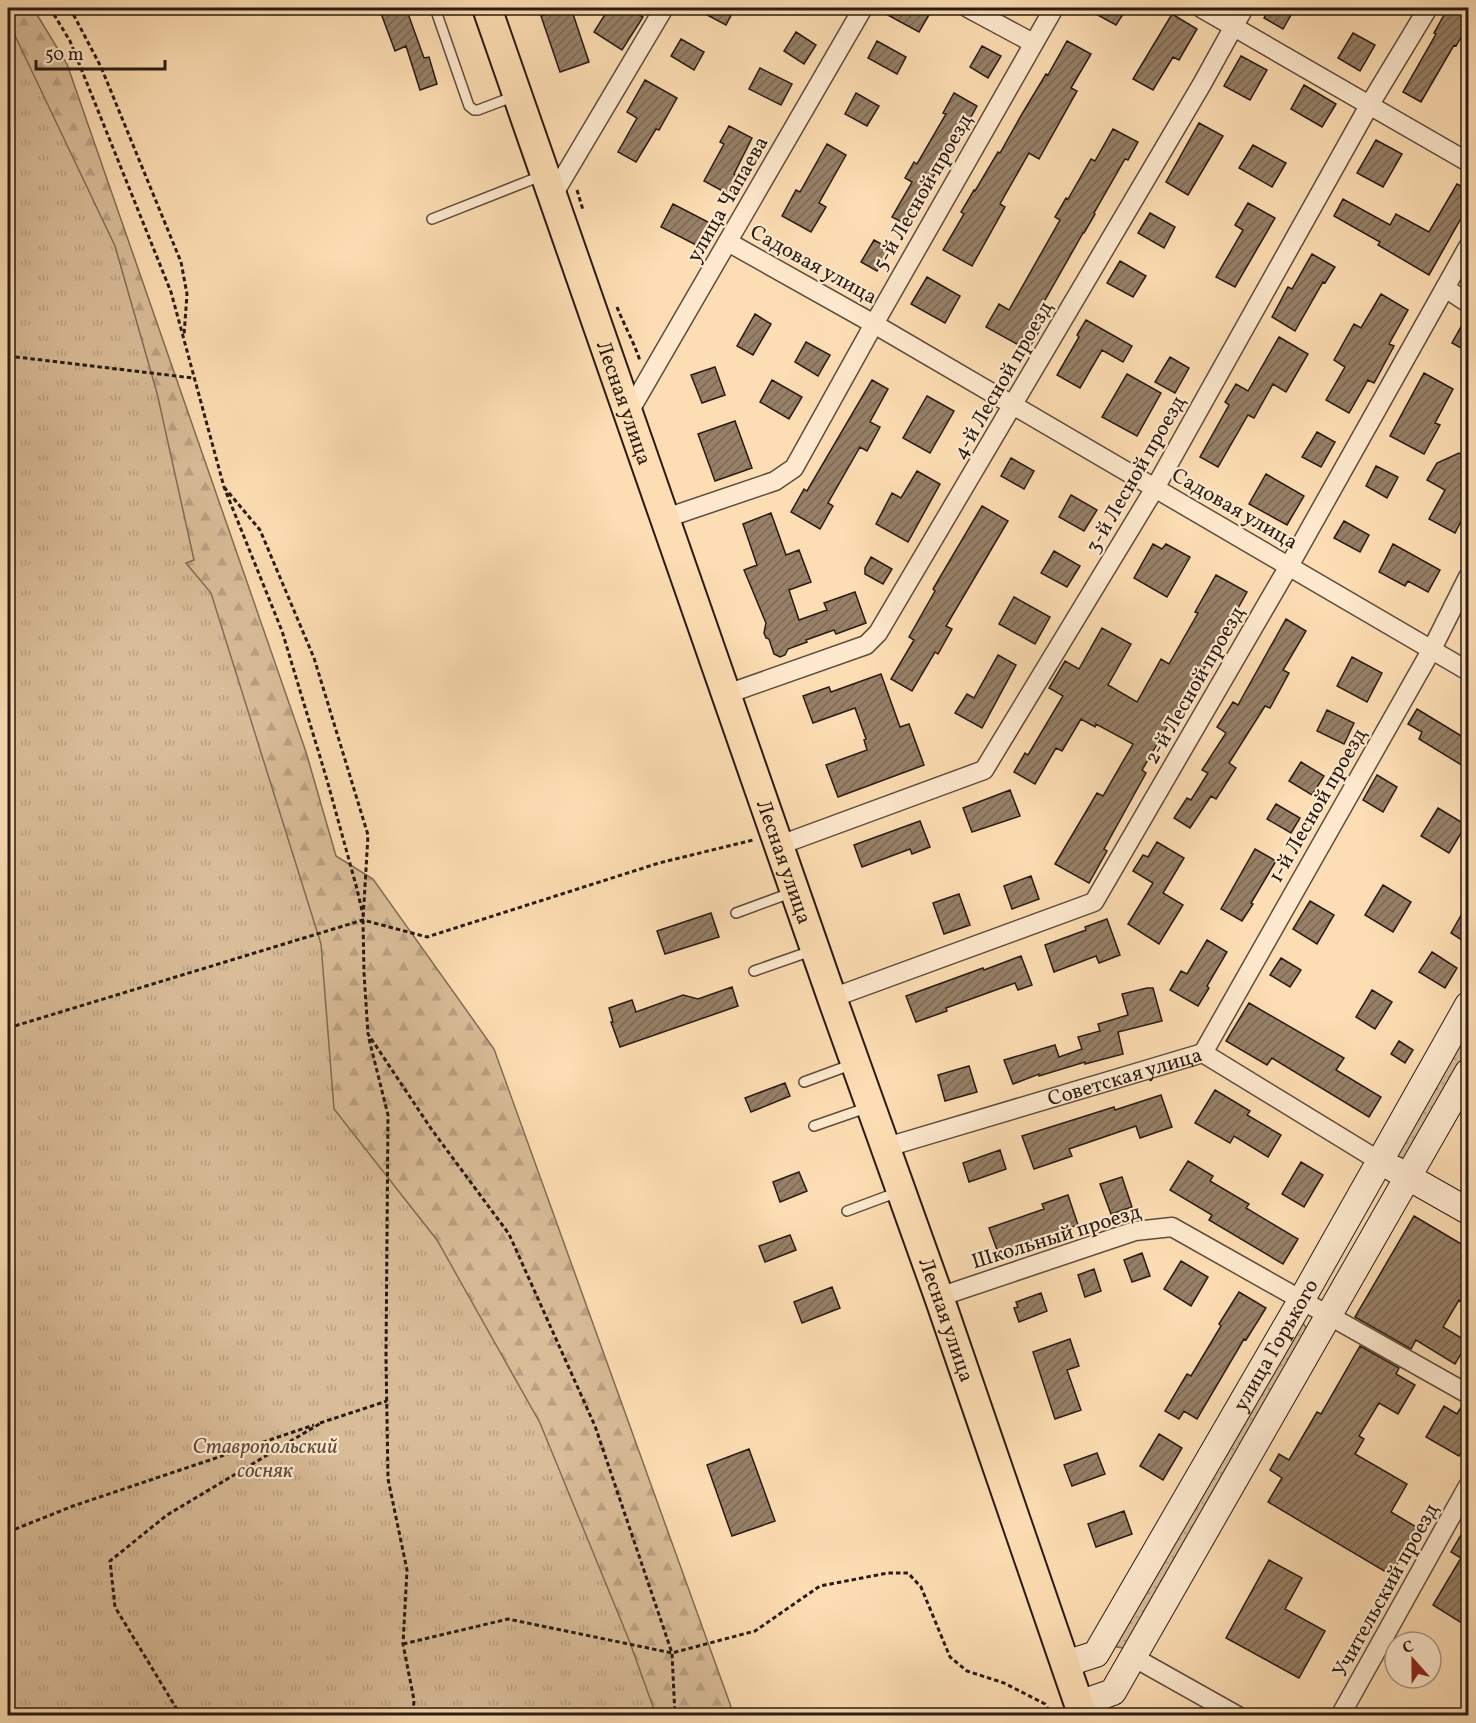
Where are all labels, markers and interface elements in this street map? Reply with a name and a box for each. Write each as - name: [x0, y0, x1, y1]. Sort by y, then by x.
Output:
- scale bar: [36, 33, 165, 71]
- text: 50 m: [45, 43, 84, 68]
- street label: 5-й Лесной проезд: [867, 109, 980, 277]
- street label: улица Чапаева: [680, 131, 776, 268]
- street label: Садовая улица: [744, 218, 882, 312]
- street label: 4-й Лесной проезд: [946, 296, 1060, 465]
- street label: Лесная улица: [588, 337, 658, 469]
- street label: 3-й Лесной проезд: [1079, 391, 1193, 559]
- street label: Садовая улица: [1166, 461, 1303, 557]
- street label: 2-й Лесной проезд: [1138, 601, 1252, 770]
- street label: 1-й Лесной проезд: [1262, 723, 1374, 888]
- street label: Лесная улица: [748, 796, 818, 928]
- street label: Советская улица: [1044, 1041, 1206, 1114]
- street label: Школьный проезд: [968, 1198, 1145, 1277]
- street label: Лесная улица: [910, 1254, 980, 1386]
- street label: улица Горького: [1227, 1274, 1326, 1417]
- park label: Ставропольский сосняк: [192, 1433, 338, 1486]
- street label: Учительский проезд: [1326, 1498, 1446, 1683]
- north arrow: [1383, 1630, 1443, 1690]
- text: С: [1400, 1636, 1417, 1660]

